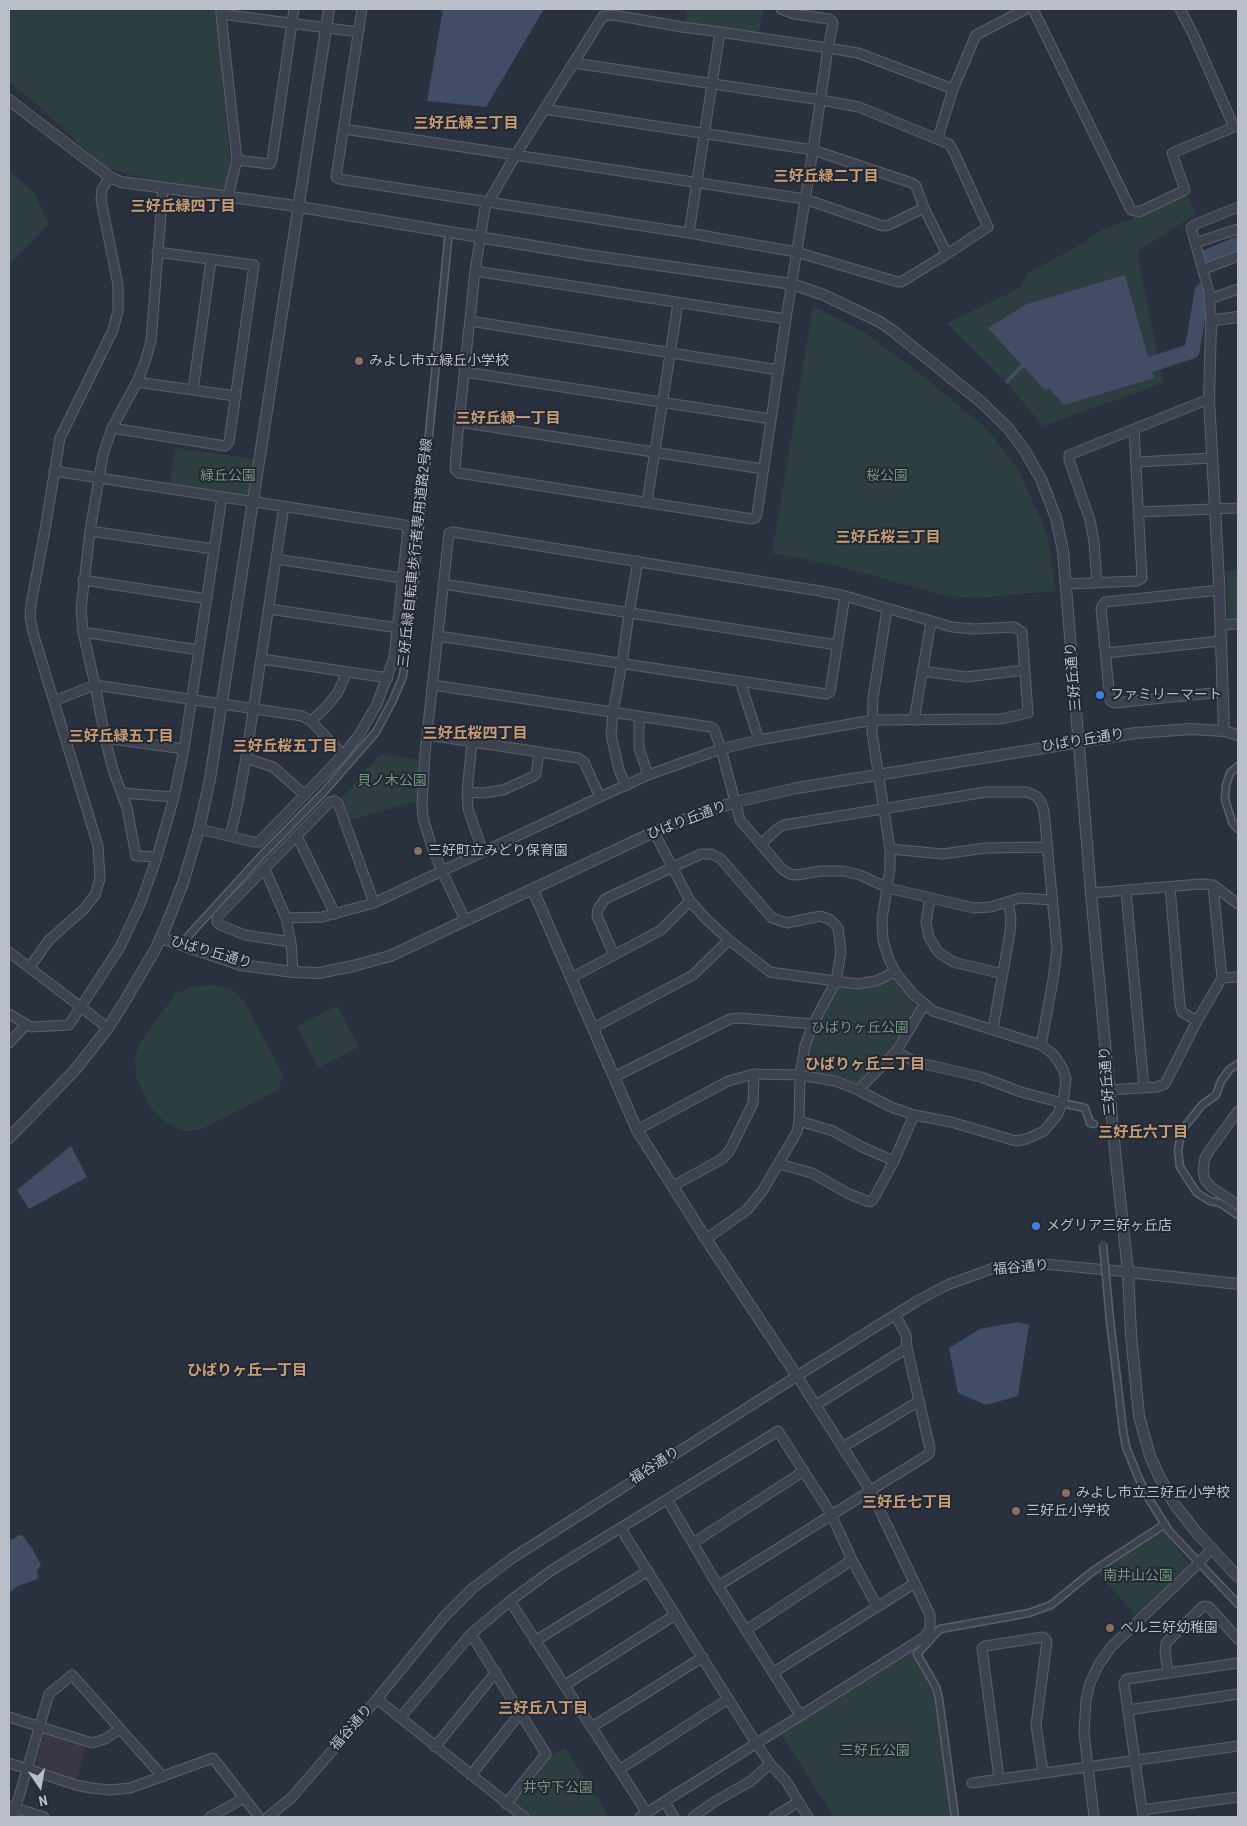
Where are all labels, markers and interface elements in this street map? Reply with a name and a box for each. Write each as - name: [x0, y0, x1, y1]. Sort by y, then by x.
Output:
- district label: 三好丘緑三丁目: [414, 115, 518, 133]
- district label: 三好丘緑二丁目: [774, 168, 878, 186]
- district label: 三好丘緑四丁目: [131, 198, 235, 216]
- place label: みよし市立緑丘小学校: [369, 353, 509, 369]
- marker: みよし市立緑丘小学校: [353, 355, 365, 367]
- district label: 三好丘緑一丁目: [456, 410, 560, 428]
- street label: 三好丘緑自転車歩行者専用道路2号線: [396, 437, 436, 669]
- park label: 緑丘公園: [200, 468, 256, 484]
- park label: 桜公園: [866, 468, 908, 484]
- district label: 三好丘桜三丁目: [836, 529, 940, 547]
- street label: 三好丘通り: [1063, 641, 1085, 713]
- place label: ファミリーマート: [1110, 687, 1222, 703]
- marker: ファミリーマート: [1094, 689, 1106, 701]
- district label: 三好丘桜四丁目: [423, 725, 527, 743]
- street label: ひばり丘通り: [1040, 726, 1126, 756]
- district label: 三好丘緑五丁目: [69, 728, 173, 746]
- district label: 三好丘桜五丁目: [233, 738, 337, 756]
- park label: 貝ノ木公園: [357, 773, 427, 789]
- street label: ひばり丘通り: [645, 798, 729, 844]
- place label: 三好町立みどり保育園: [428, 843, 568, 859]
- marker: 三好町立みどり保育園: [412, 845, 424, 857]
- street label: ひばり丘通り: [168, 933, 254, 973]
- park label: ひばりヶ丘公園: [811, 1020, 909, 1036]
- street label: 三好丘通り: [1097, 1045, 1119, 1117]
- district label: ひばりヶ丘二丁目: [805, 1056, 925, 1074]
- district label: 三好丘六丁目: [1098, 1124, 1188, 1142]
- place label: メグリア三好ヶ丘店: [1046, 1218, 1172, 1234]
- marker: メグリア三好ヶ丘店: [1030, 1220, 1042, 1232]
- street label: 福谷通り: [992, 1257, 1050, 1279]
- district label: ひばりヶ丘一丁目: [187, 1362, 307, 1380]
- street label: 福谷通り: [627, 1444, 683, 1488]
- place label: みよし市立三好丘小学校: [1076, 1485, 1230, 1501]
- marker: みよし市立三好丘小学校: [1060, 1487, 1072, 1499]
- district label: 三好丘七丁目: [862, 1494, 952, 1512]
- place label: 三好丘小学校: [1026, 1503, 1110, 1519]
- marker: 三好丘小学校: [1010, 1505, 1022, 1517]
- park label: 南井山公園: [1103, 1568, 1173, 1584]
- place label: ベル三好幼稚園: [1120, 1620, 1218, 1636]
- marker: ベル三好幼稚園: [1104, 1622, 1116, 1634]
- district label: 三好丘八丁目: [498, 1700, 588, 1718]
- street label: 福谷通り: [327, 1701, 377, 1755]
- park label: 三好丘公園: [840, 1743, 910, 1759]
- north arrow: [15, 1761, 65, 1811]
- park label: 井守下公園: [523, 1780, 593, 1796]
- text: N: [37, 1792, 49, 1809]

